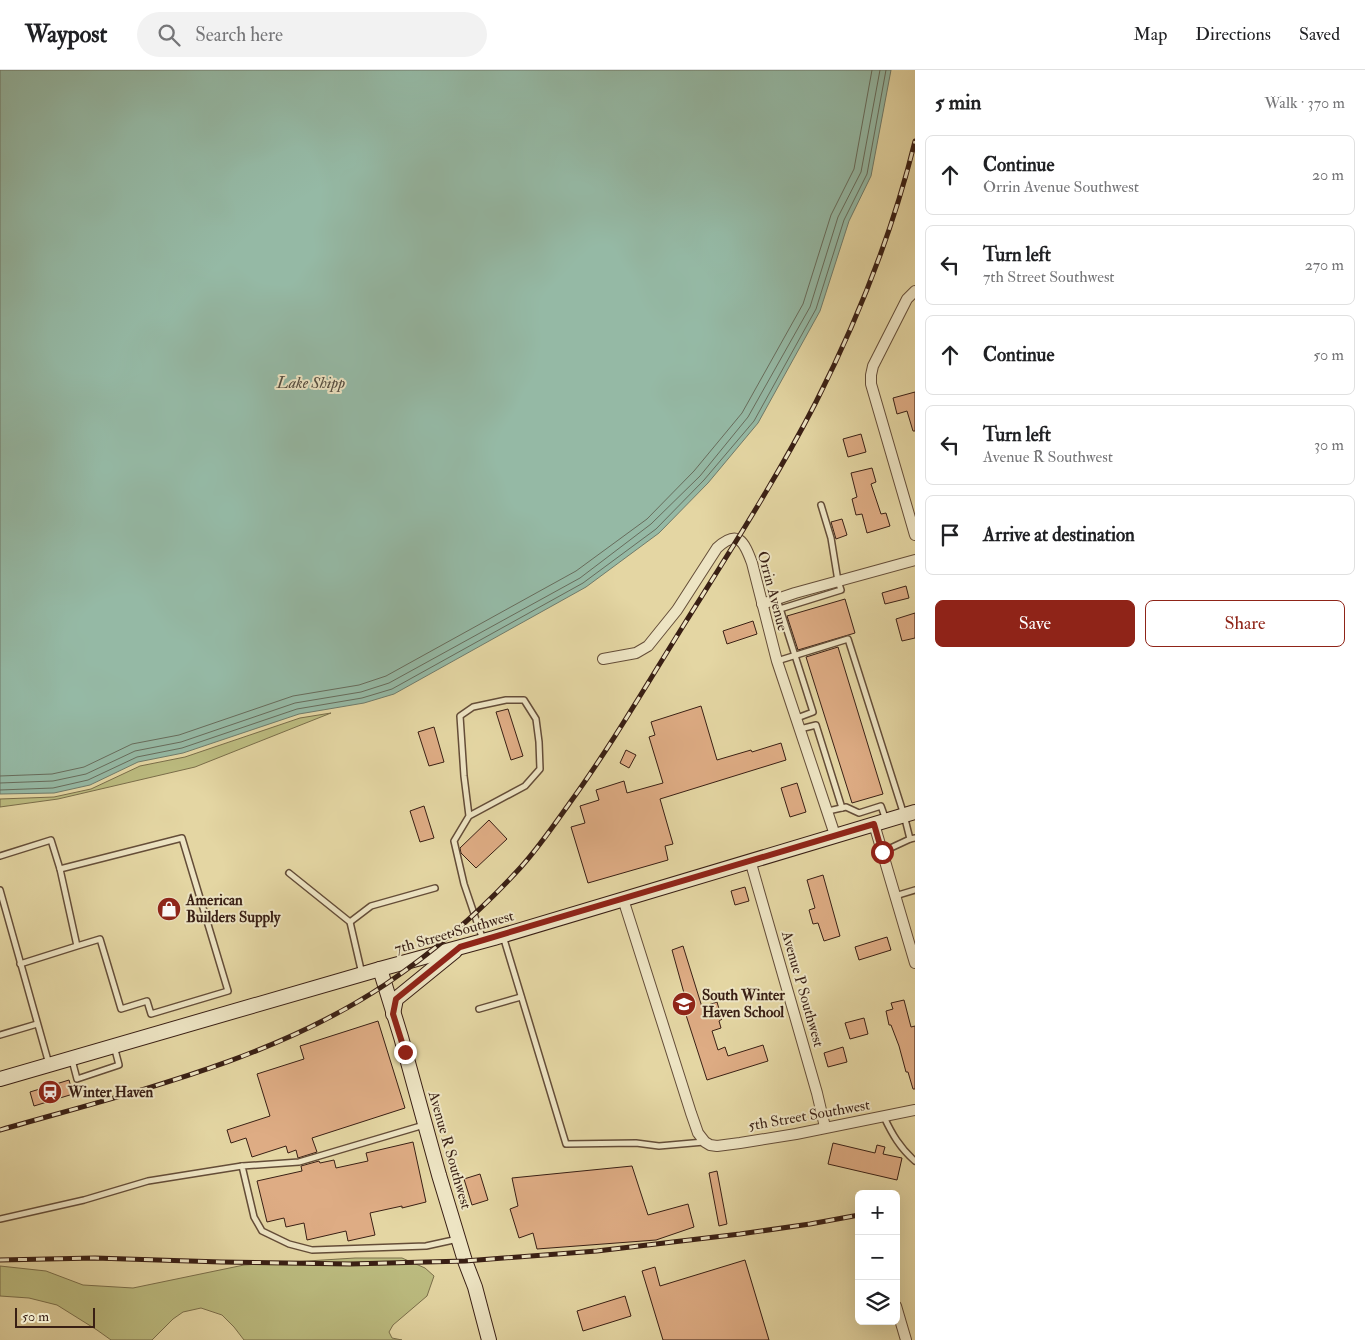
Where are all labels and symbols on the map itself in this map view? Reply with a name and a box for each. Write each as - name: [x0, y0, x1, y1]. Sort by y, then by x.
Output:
- water label: Lake Shipp: [276, 373, 345, 393]
- street label: Orrin Avenue: [753, 549, 792, 633]
- route start: [871, 841, 894, 864]
- place label: American Builders Supply: [185, 891, 282, 928]
- shop icon: American Builders Supply: [156, 896, 182, 922]
- street label: 7th Street Southwest: [392, 906, 516, 959]
- street label: Avenue P Southwest: [777, 928, 828, 1049]
- place label: South Winter Haven School: [702, 986, 785, 1022]
- school or university icon: South Winter Haven School: [671, 991, 697, 1017]
- route end: [394, 1041, 417, 1064]
- station icon: Winter Haven: [37, 1079, 63, 1105]
- place label: Winter Haven: [67, 1083, 154, 1102]
- street label: Avenue R Southwest: [423, 1088, 475, 1211]
- street label: 5th Street Southwest: [747, 1095, 871, 1136]
- scale bar: [15, 1305, 95, 1328]

